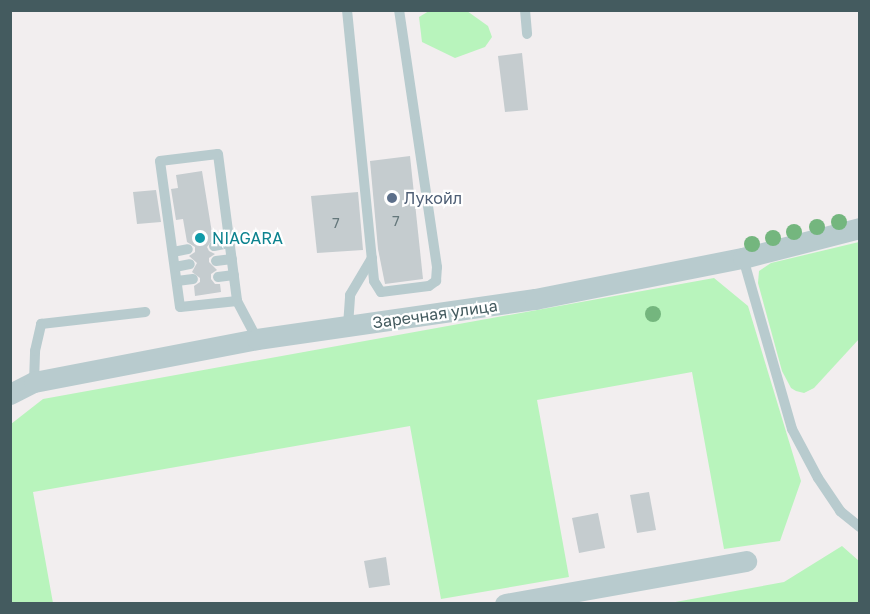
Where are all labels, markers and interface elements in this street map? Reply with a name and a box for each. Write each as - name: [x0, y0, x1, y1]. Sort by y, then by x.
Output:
- place label: Лукойл: [404, 188, 462, 208]
- marker: Лукойл: [385, 191, 399, 205]
- house number: 7: [392, 213, 400, 229]
- house number: 7: [332, 215, 340, 231]
- place label: NIAGARA: [212, 228, 283, 248]
- marker: NIAGARA: [193, 231, 207, 245]
- street label: Заречная улица: [371, 296, 499, 332]

